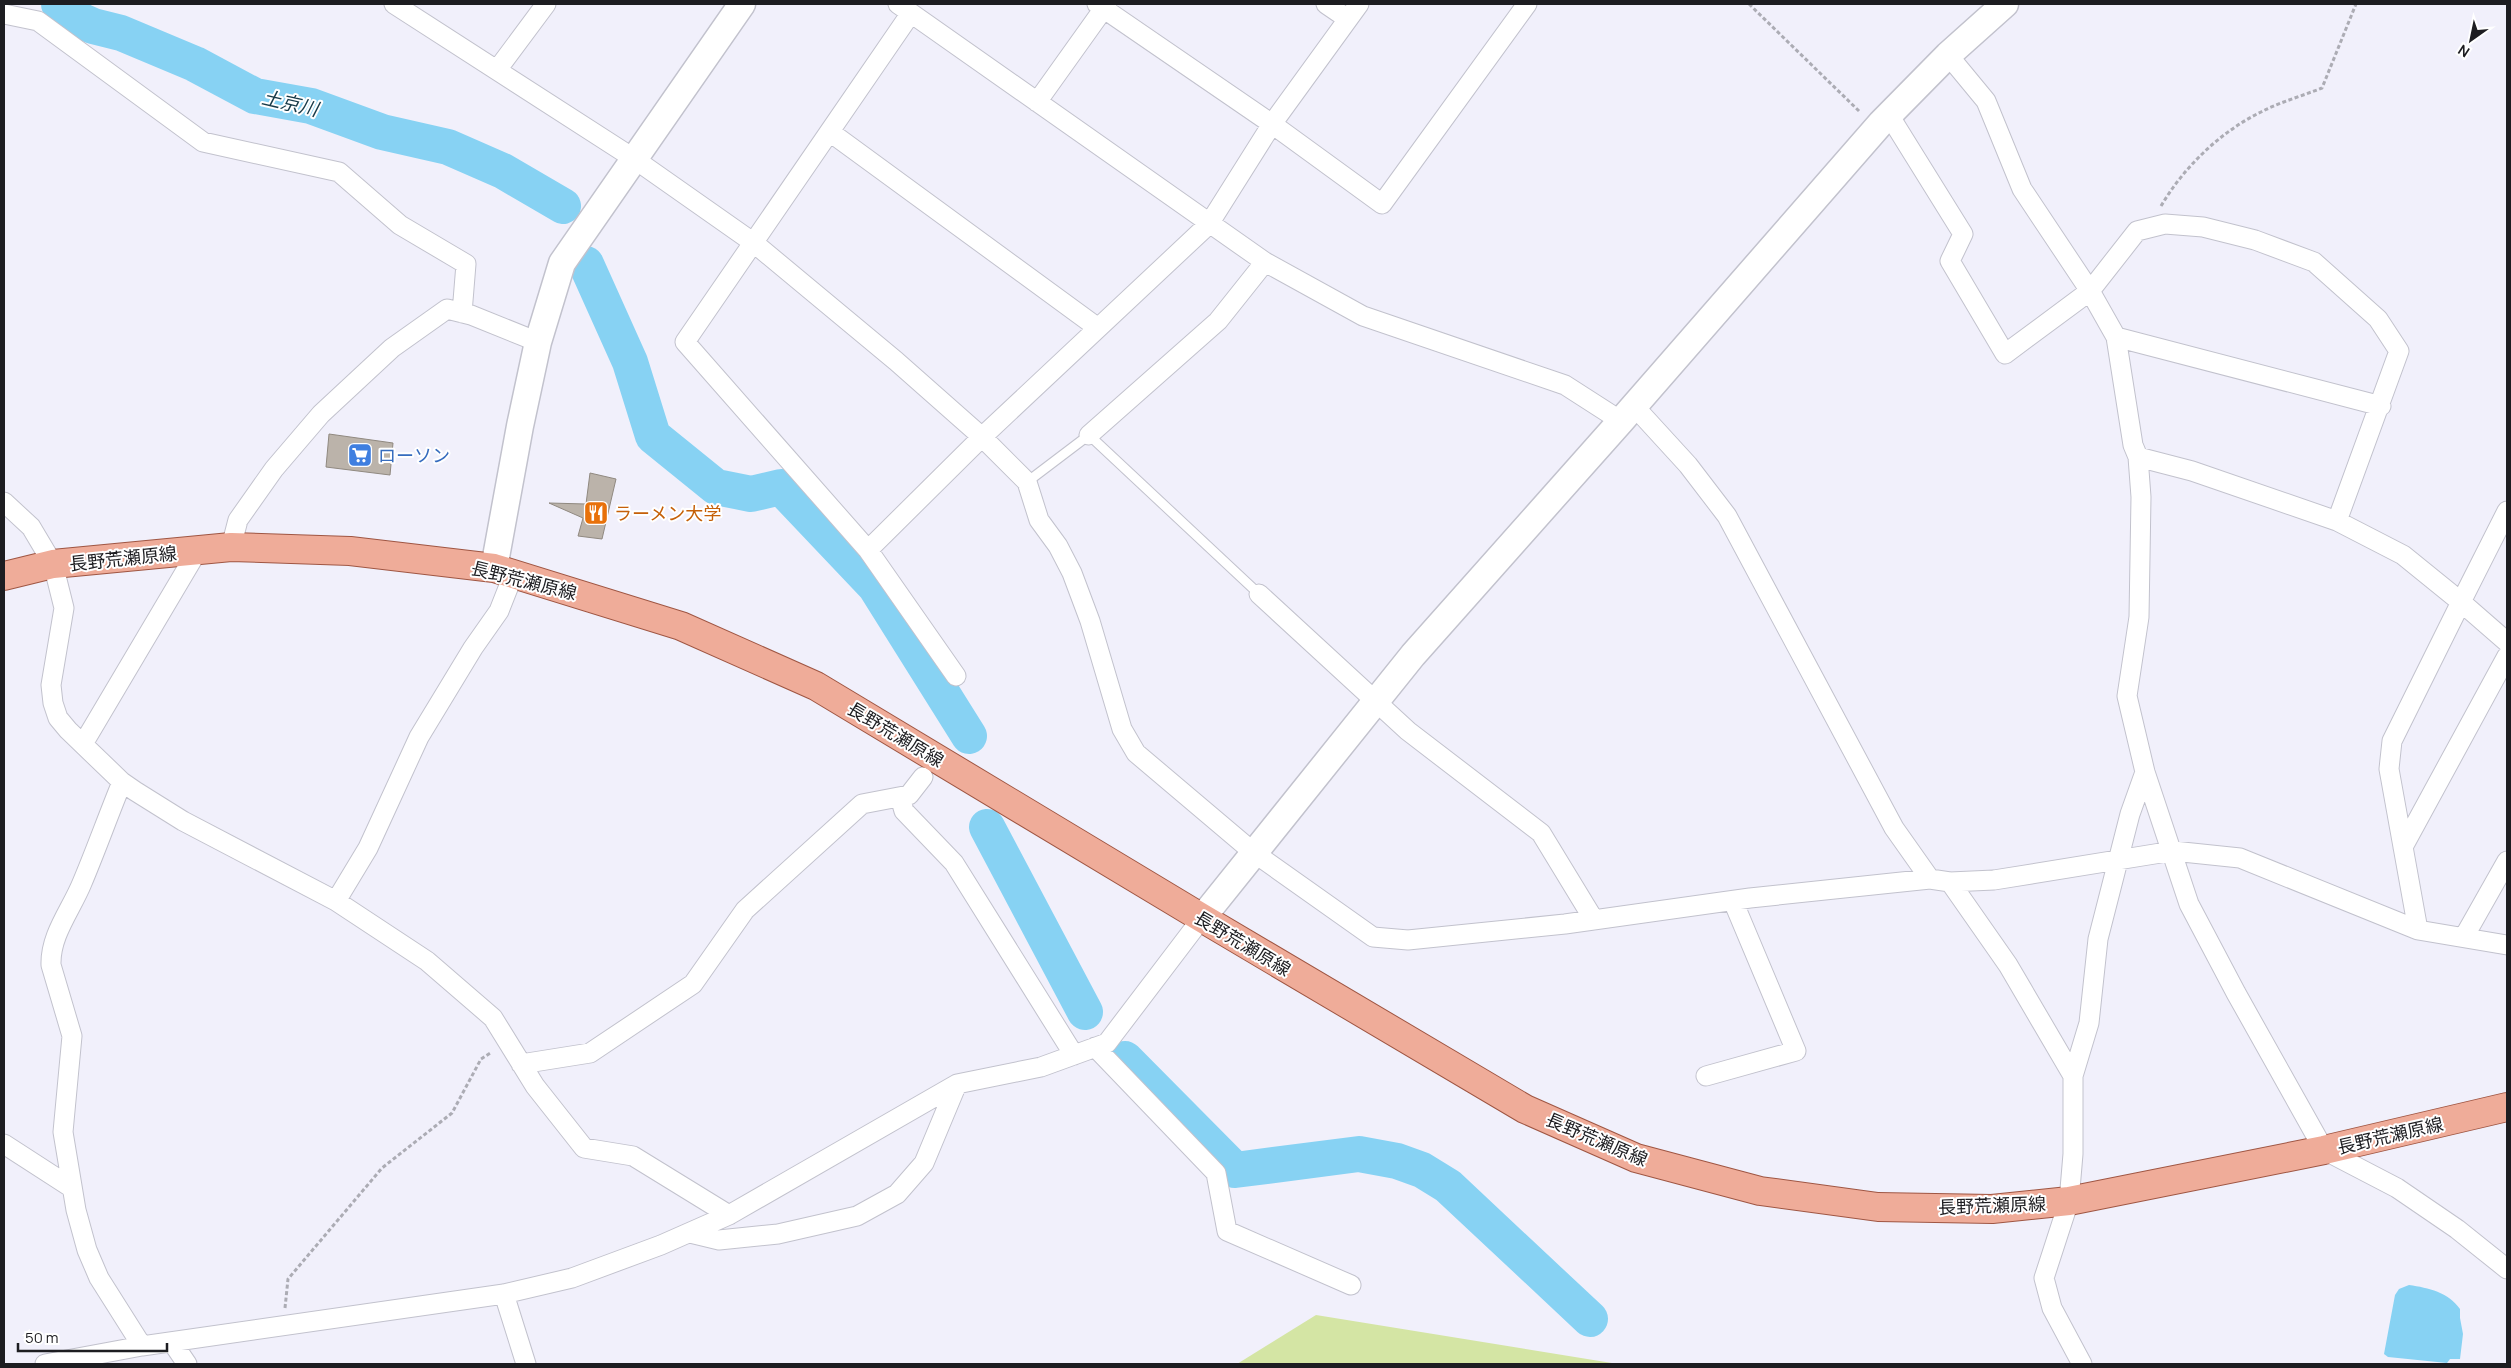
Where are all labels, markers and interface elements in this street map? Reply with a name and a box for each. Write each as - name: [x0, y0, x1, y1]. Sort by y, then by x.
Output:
- north arrow: [2446, 15, 2496, 65]
- text: N: [2454, 41, 2473, 62]
- water label: 土京川: [259, 84, 323, 123]
- supermarket icon: ローソン: [347, 442, 373, 468]
- place label: ローソン: [378, 443, 450, 467]
- restaurant icon: ラーメン大学: [583, 500, 609, 526]
- place label: ラーメン大学: [614, 501, 721, 525]
- street label: 長野荒瀬原線: [68, 540, 178, 576]
- street label: 長野荒瀬原線: [469, 555, 579, 605]
- street label: 長野荒瀬原線: [844, 696, 948, 772]
- street label: 長野荒瀬原線: [1191, 905, 1295, 981]
- street label: 長野荒瀬原線: [1543, 1107, 1651, 1171]
- street label: 長野荒瀬原線: [2335, 1111, 2445, 1159]
- street label: 長野荒瀬原線: [1938, 1191, 2046, 1219]
- scale bar: [18, 1320, 166, 1352]
- text: 50 m: [25, 1327, 59, 1348]

